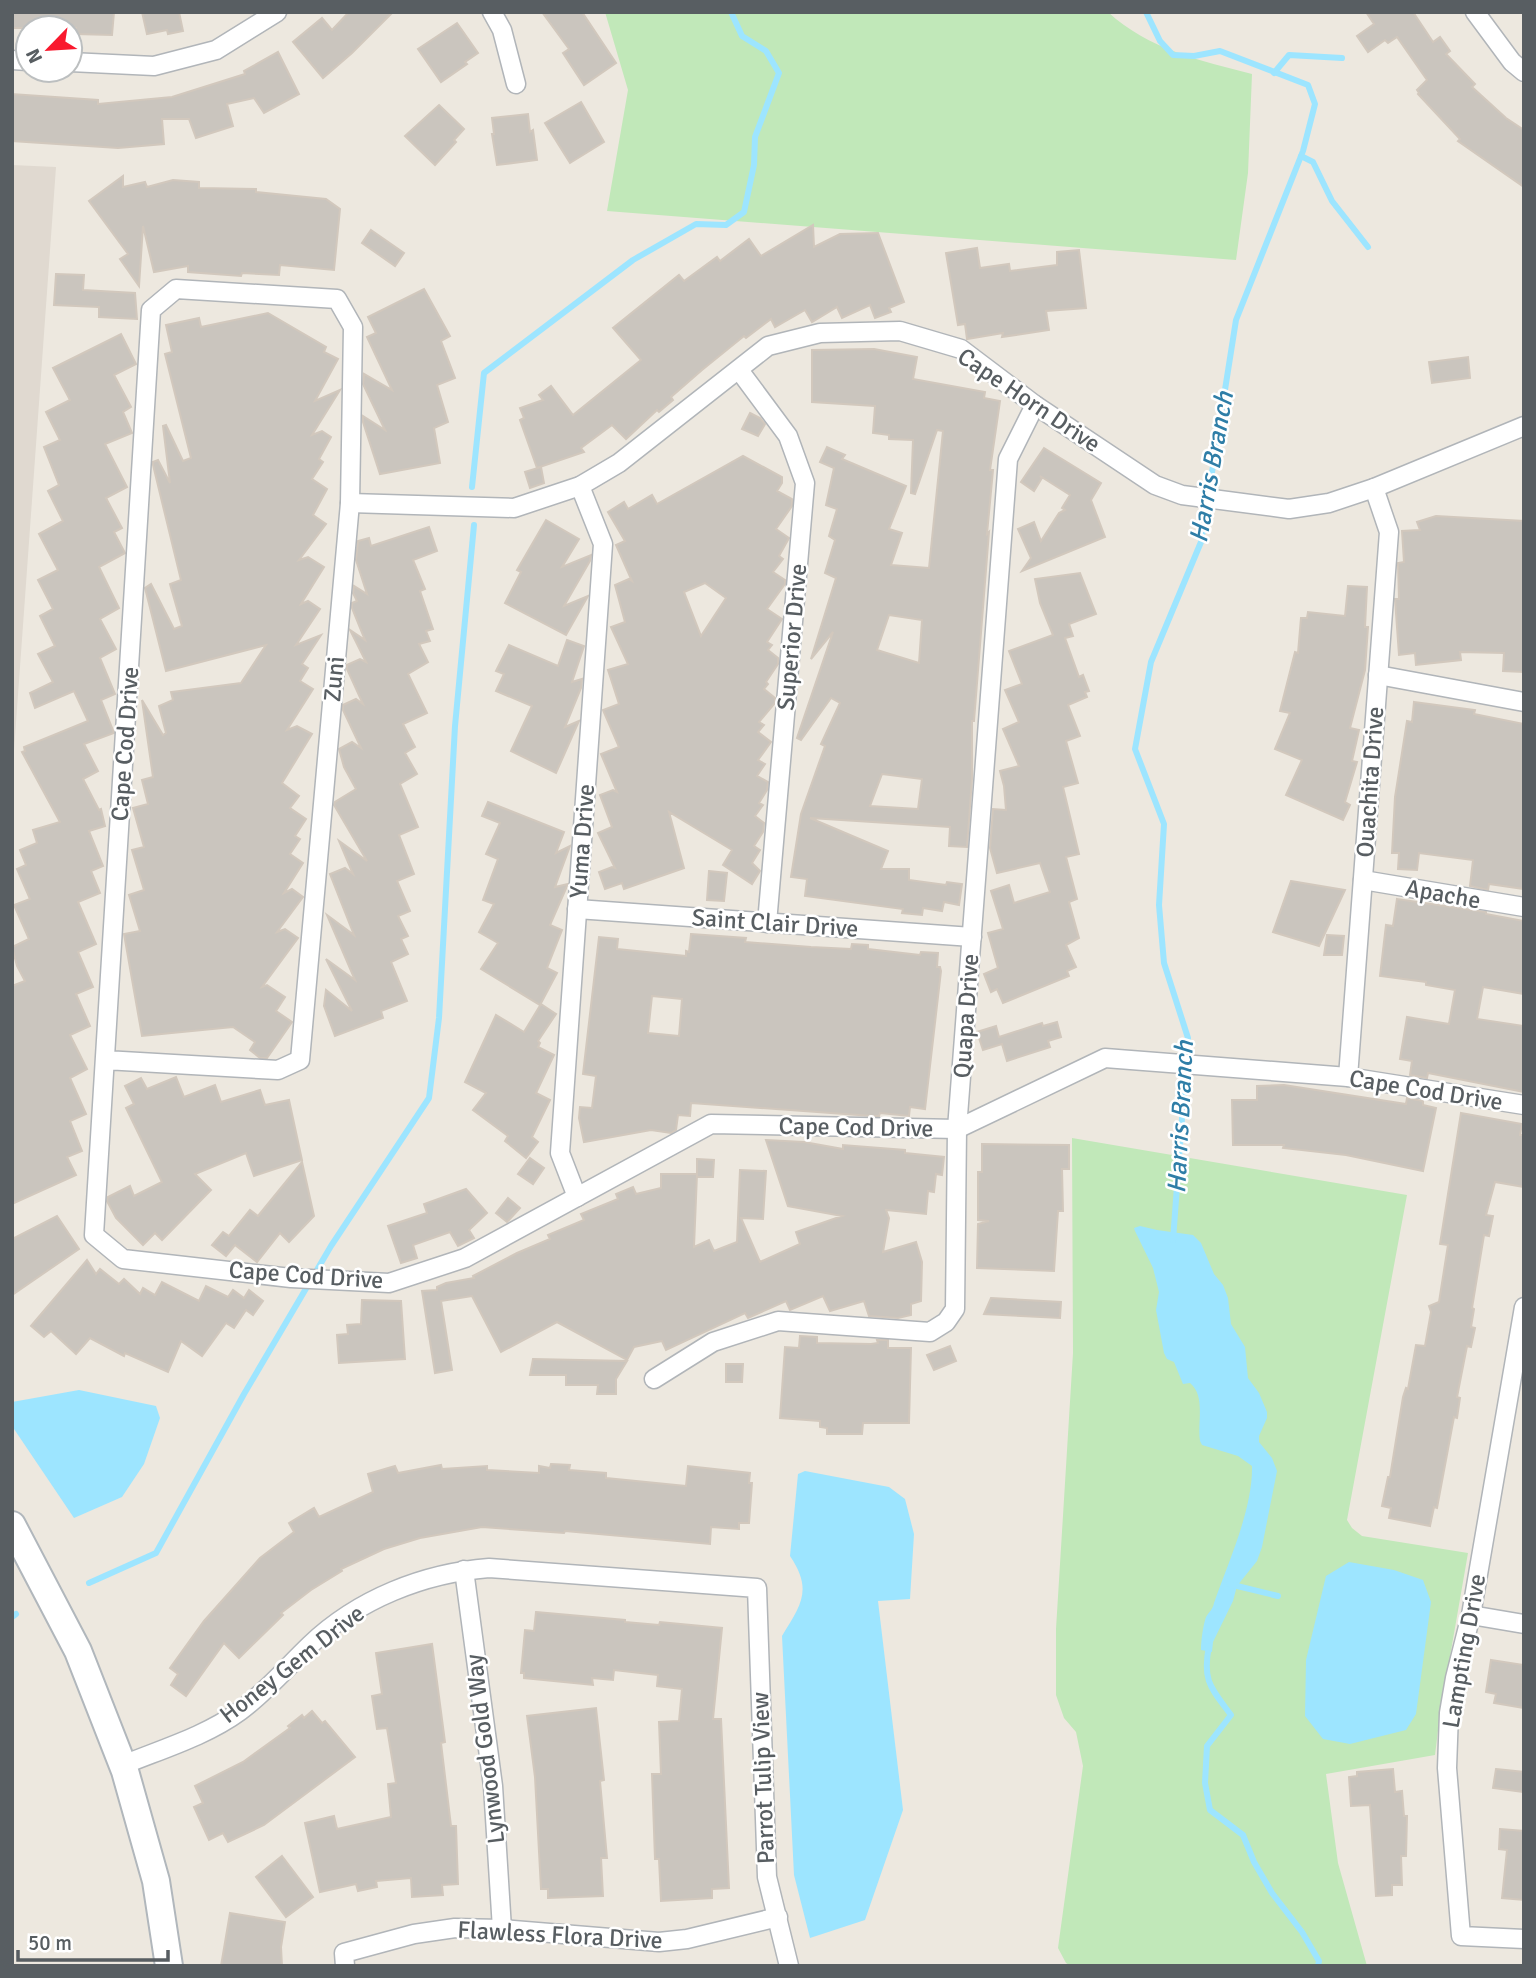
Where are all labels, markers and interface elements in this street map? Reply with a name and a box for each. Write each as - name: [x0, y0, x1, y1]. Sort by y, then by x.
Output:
- north arrow: [14, 14, 84, 84]
- text: N: [21, 45, 48, 67]
- street label: Cape Horn Drive: [952, 341, 1106, 459]
- water label: Harris Branch: [1183, 388, 1241, 545]
- street label: Superior Drive: [771, 562, 813, 712]
- street label: Zuni: [317, 655, 351, 703]
- street label: Cape Cod Drive: [105, 666, 145, 822]
- street label: Ouachita Drive: [1350, 705, 1390, 859]
- street label: Yuma Drive: [563, 783, 601, 899]
- street label: Apache: [1403, 873, 1483, 915]
- street label: Saint Clair Drive: [691, 902, 859, 944]
- street label: Quapa Drive: [947, 953, 985, 1079]
- water label: Harris Branch: [1161, 1039, 1201, 1194]
- street label: Cape Cod Drive: [1347, 1063, 1505, 1117]
- street label: Cape Cod Drive: [778, 1111, 934, 1143]
- street label: Cape Cod Drive: [228, 1255, 384, 1295]
- street label: Lampting Drive: [1436, 1572, 1492, 1730]
- street label: Honey Gem Drive: [214, 1598, 370, 1730]
- street label: Lynwood Gold Way: [458, 1653, 512, 1845]
- street label: Parrot Tulip View: [745, 1691, 781, 1865]
- street label: Flawless Flora Drive: [457, 1915, 663, 1955]
- scale bar: [18, 1918, 168, 1962]
- text: 50 m: [28, 1930, 72, 1956]

